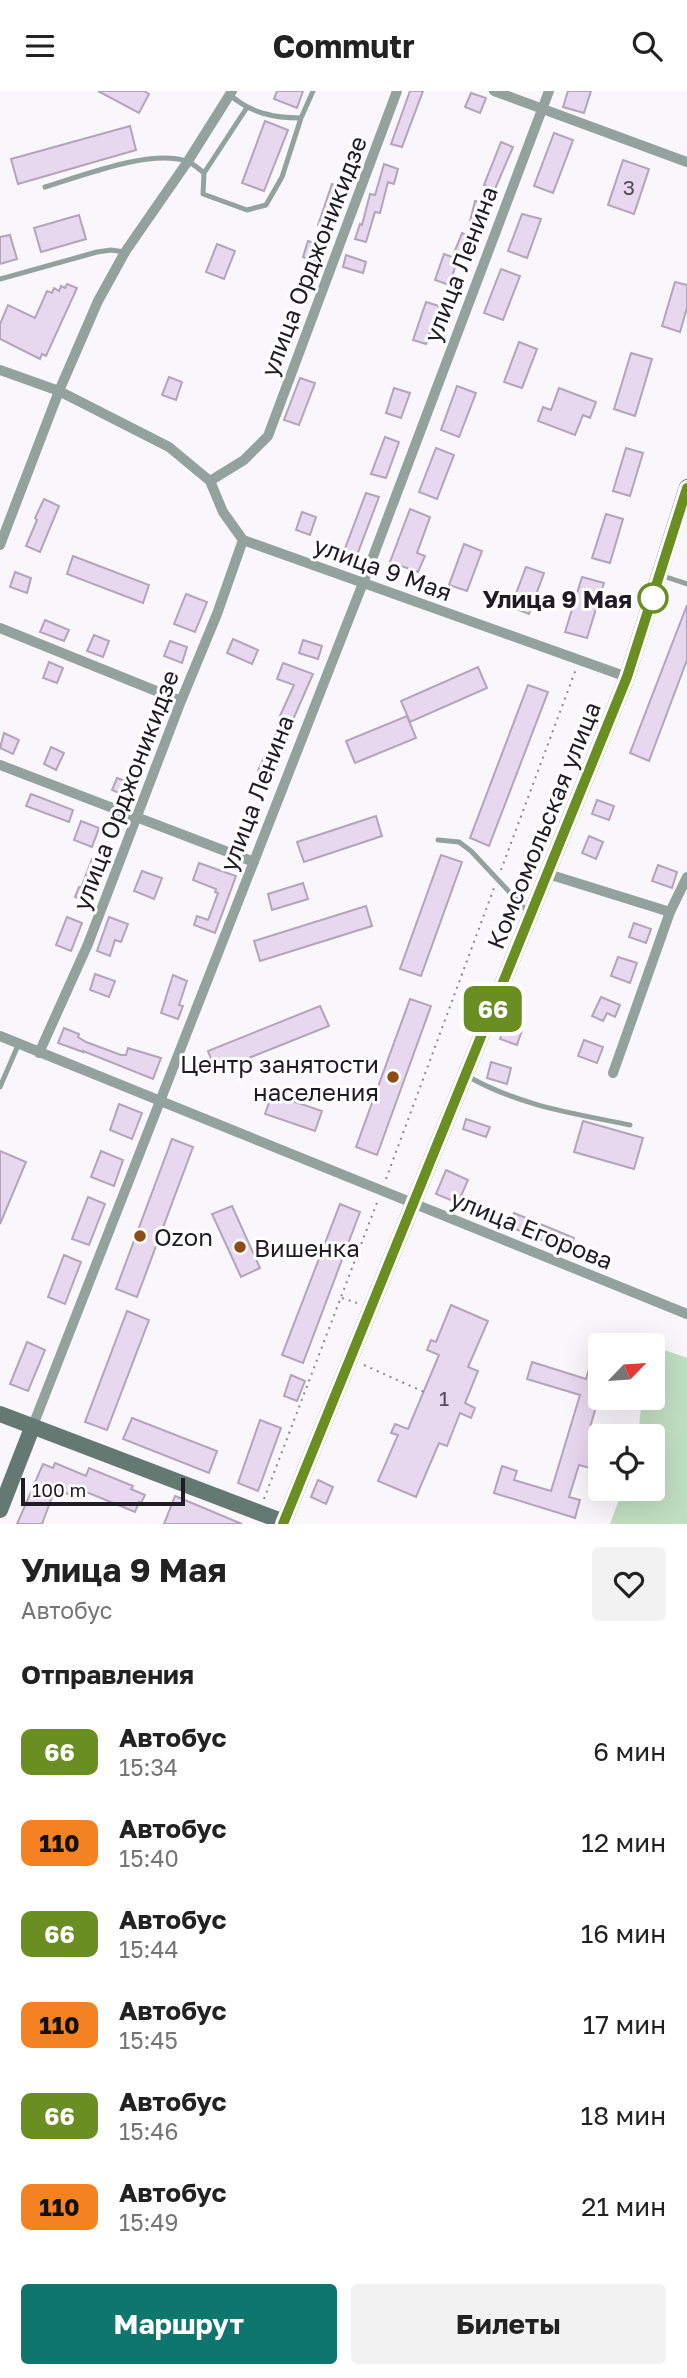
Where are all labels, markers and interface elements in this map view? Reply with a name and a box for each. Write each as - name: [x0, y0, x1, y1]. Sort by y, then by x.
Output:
- icon: menu: [21, 27, 59, 65]
- text: Commutr: [272, 27, 415, 65]
- icon: search: [628, 27, 666, 65]
- street label: улица Орджоникидзе: [254, 132, 372, 380]
- house number: 3: [623, 174, 635, 200]
- street label: улица Ленина: [417, 182, 503, 346]
- street label: улица 9 Мая: [310, 530, 456, 606]
- marker: Улица 9 Мая: [638, 583, 668, 613]
- place label: Улица 9 Мая: [482, 584, 632, 613]
- street label: улица Орджоникидзе: [66, 666, 184, 914]
- street label: Комсомольская улица: [480, 697, 606, 953]
- street label: улица Ленина: [213, 711, 299, 875]
- line badge: 66: [462, 986, 524, 1032]
- text: 66: [478, 994, 508, 1023]
- place label: Центр занятости населения: [180, 1049, 379, 1106]
- marker: Центр занятости населения: [385, 1069, 401, 1085]
- street label: улица Егорова: [447, 1183, 617, 1275]
- place label: Ozon: [154, 1222, 213, 1251]
- marker: Ozon: [132, 1228, 148, 1244]
- place label: Вишенка: [254, 1233, 360, 1262]
- marker: Вишенка: [232, 1239, 248, 1255]
- north arrow: [588, 1333, 665, 1411]
- map controls: [588, 1333, 665, 1501]
- house number: 1: [439, 1385, 449, 1411]
- button: locate: [588, 1424, 665, 1501]
- scale bar: [21, 1475, 186, 1507]
- text: 100 m: [32, 1478, 86, 1501]
- button: heart: [592, 1547, 666, 1621]
- text: Улица 9 Мая: [21, 1550, 227, 1589]
- text: Автобус: [21, 1596, 112, 1624]
- text: Отправления: [21, 1659, 194, 1690]
- text: Автобус: [119, 1722, 226, 1753]
- text: 6 мин: [593, 1736, 666, 1767]
- text: 66: [44, 1737, 75, 1766]
- text: 15:34: [119, 1753, 178, 1781]
- text: Автобус: [119, 1813, 226, 1844]
- text: 12 мин: [581, 1827, 666, 1858]
- text: 110: [39, 1828, 80, 1857]
- text: 15:40: [119, 1844, 179, 1872]
- text: Автобус: [119, 1904, 226, 1935]
- text: 16 мин: [581, 1918, 666, 1949]
- text: 66: [44, 1919, 75, 1948]
- text: 15:44: [119, 1935, 178, 1963]
- text: Автобус: [119, 1995, 226, 2026]
- text: 17 мин: [583, 2009, 666, 2040]
- text: 110: [39, 2010, 80, 2039]
- text: 15:45: [119, 2026, 178, 2054]
- text: Автобус: [119, 2086, 226, 2117]
- text: 18 мин: [581, 2100, 666, 2131]
- text: 66: [44, 2101, 75, 2130]
- text: 15:46: [119, 2117, 178, 2145]
- text: Автобус: [119, 2177, 226, 2208]
- text: 21 мин: [581, 2191, 666, 2222]
- text: 110: [39, 2192, 80, 2221]
- text: 15:49: [119, 2208, 178, 2236]
- button: Маршрут: [21, 2284, 337, 2364]
- button: Билеты: [351, 2284, 666, 2364]

